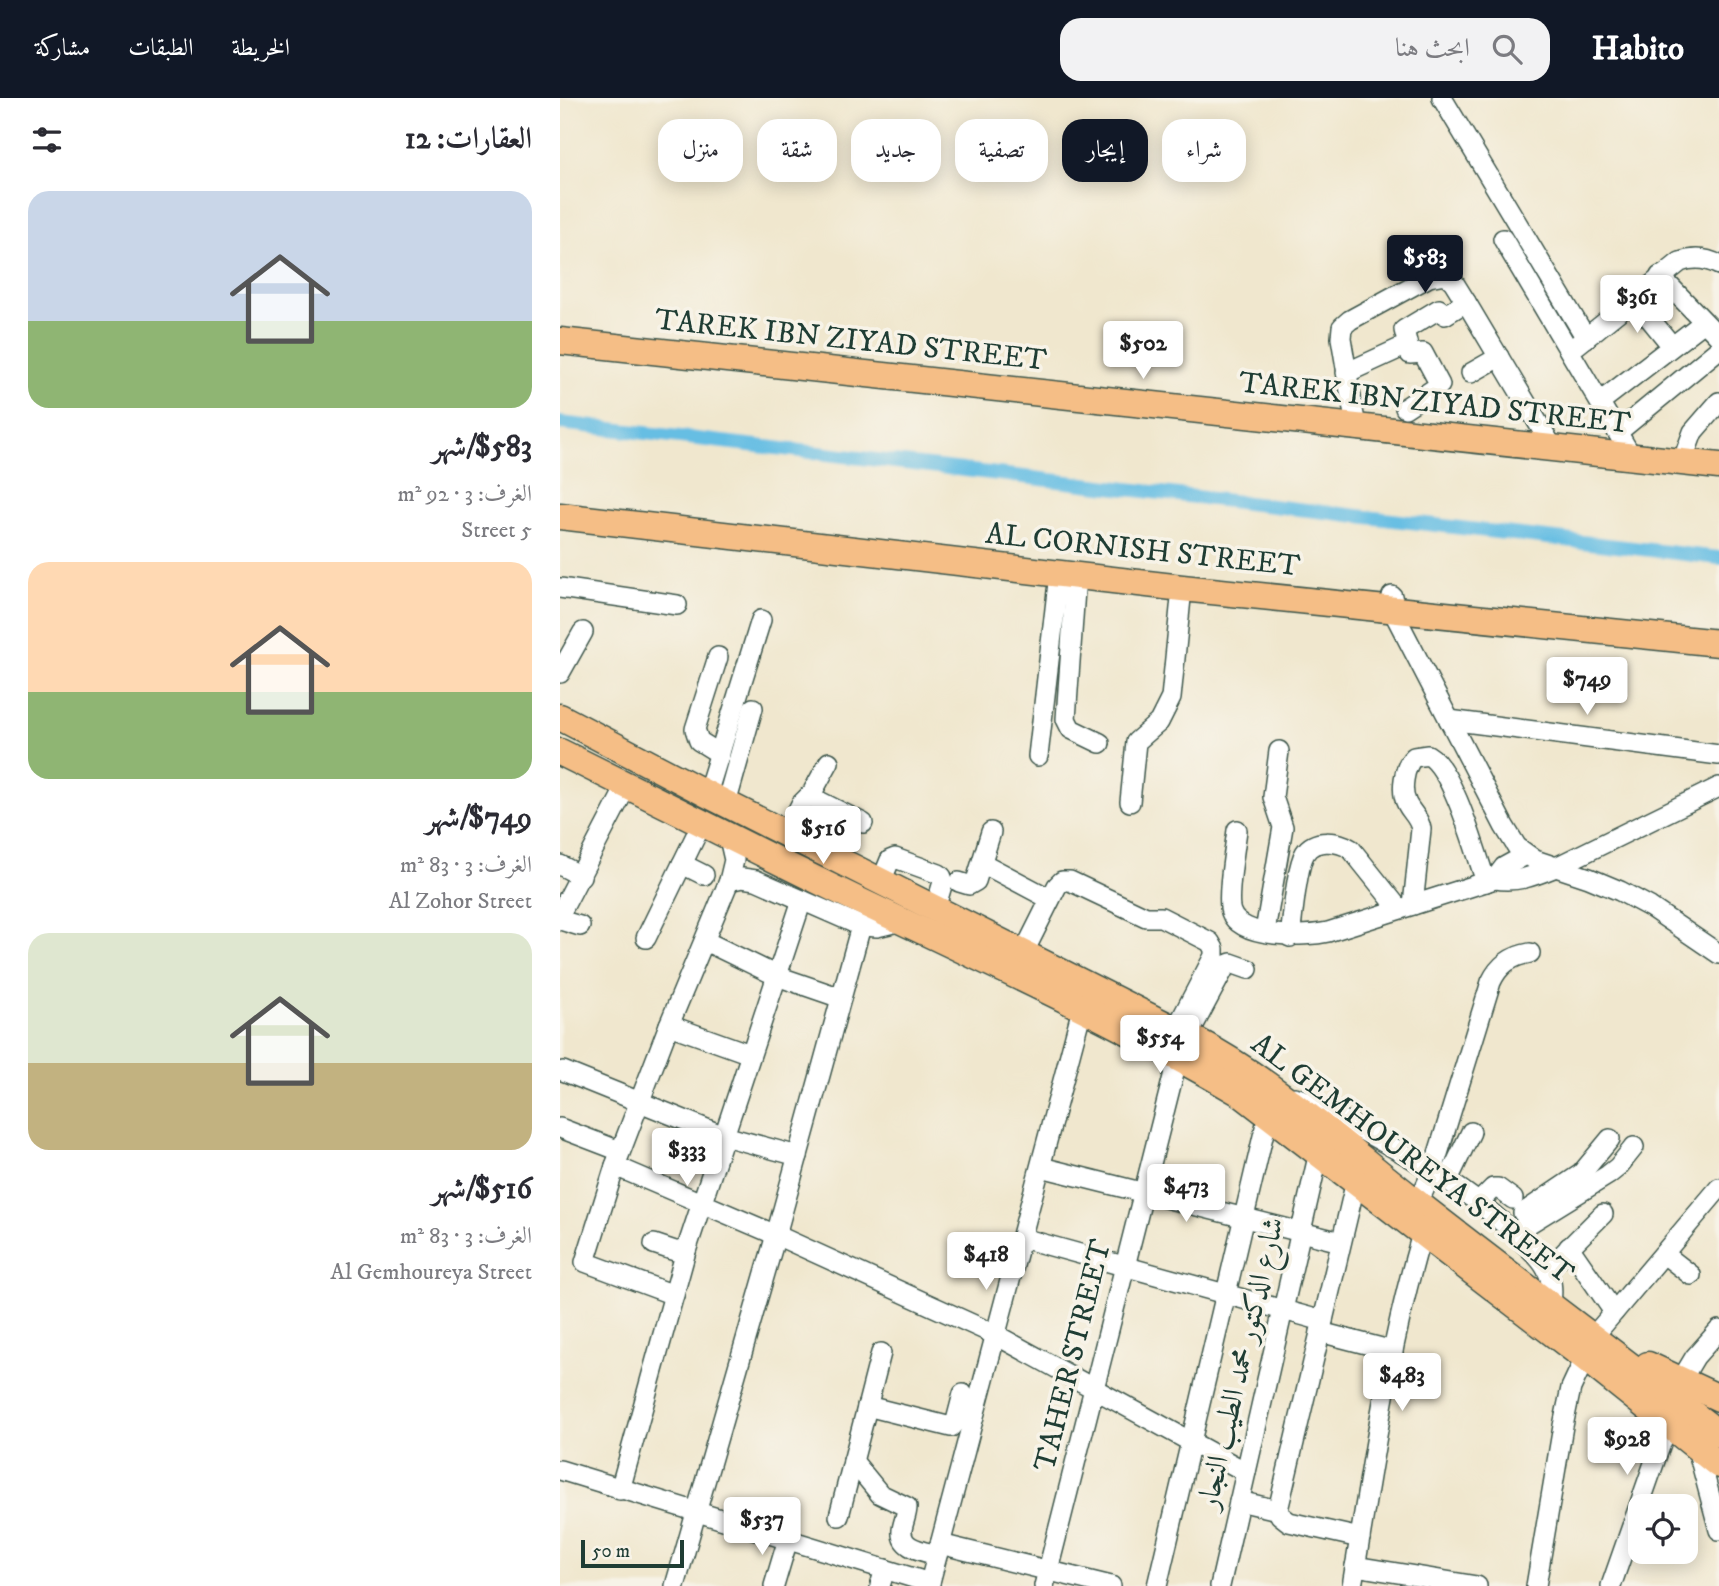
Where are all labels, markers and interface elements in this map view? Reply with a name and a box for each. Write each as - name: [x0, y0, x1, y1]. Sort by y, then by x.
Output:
- search box: [1060, 18, 1550, 81]
- text: Habito: [1592, 29, 1684, 70]
- icon: search: [1488, 30, 1526, 68]
- text: ابحث هنا: [1395, 32, 1470, 65]
- text: مشاركة: [35, 33, 90, 63]
- text: الطبقات: [128, 33, 194, 63]
- text: الخريطة: [232, 33, 290, 63]
- chip: منزل: [658, 119, 743, 182]
- chip: شقة: [757, 119, 837, 182]
- chip: جديد: [851, 119, 941, 182]
- chip: تصفية: [955, 119, 1048, 182]
- chip: إيجار: [1062, 119, 1148, 182]
- chip: شراء: [1162, 119, 1246, 182]
- icon: filters: [28, 121, 66, 159]
- text: العقارات: 12: [405, 121, 532, 158]
- icon: home: [217, 236, 343, 362]
- pin: $583: [1384, 236, 1466, 295]
- text: $583: [1403, 243, 1447, 272]
- pin: $361: [1596, 275, 1678, 335]
- text: $361: [1616, 283, 1658, 312]
- street label: TAREK IBN ZIYAD STREET: [653, 302, 1049, 379]
- pin: $502: [1102, 322, 1184, 381]
- text: $502: [1119, 329, 1167, 358]
- street label: TAREK IBN ZIYAD STREET: [1237, 365, 1633, 442]
- text: $583/شهر: [432, 429, 532, 466]
- text: الغرف: 3 · 92 m²: [397, 480, 532, 509]
- text: Street 5: [461, 516, 532, 545]
- street label: AL CORNISH STREET: [984, 516, 1302, 585]
- icon: home: [217, 607, 343, 733]
- pin: $749: [1546, 658, 1628, 717]
- text: $749: [1563, 665, 1612, 694]
- text: $749/شهر: [426, 800, 532, 837]
- pin: $516: [782, 806, 864, 866]
- text: $516: [801, 814, 845, 843]
- text: الغرف: 3 · 83 m²: [400, 851, 532, 880]
- text: Al Zohor Street: [389, 887, 532, 916]
- icon: home: [217, 978, 343, 1104]
- pin: $554: [1119, 1016, 1201, 1075]
- text: $554: [1136, 1023, 1184, 1052]
- street label: AL GEMHOUREYA STREET: [1243, 1026, 1581, 1293]
- pin: $333: [646, 1128, 728, 1188]
- text: $333: [668, 1136, 706, 1165]
- pin: $473: [1145, 1164, 1227, 1224]
- text: $516/شهر: [432, 1171, 532, 1208]
- text: $473: [1163, 1172, 1209, 1201]
- street label: شارع الدكتور محمد الطيب النجار: [1189, 1214, 1298, 1517]
- text: الغرف: 3 · 83 m²: [400, 1222, 532, 1251]
- pin: $418: [945, 1232, 1027, 1292]
- street label: TAHER STREET: [1027, 1235, 1120, 1475]
- text: $418: [963, 1240, 1009, 1269]
- text: Al Gemhoureya Street: [330, 1258, 532, 1287]
- pin: $483: [1361, 1354, 1443, 1413]
- text: $483: [1379, 1361, 1425, 1390]
- pin: $928: [1586, 1418, 1668, 1477]
- text: $928: [1604, 1425, 1650, 1454]
- map controls: [1628, 1494, 1698, 1564]
- button: locate: [1628, 1494, 1698, 1564]
- pin: $537: [721, 1498, 803, 1557]
- text: $537: [740, 1505, 784, 1534]
- scale bar: [581, 1537, 684, 1569]
- text: 50 m: [592, 1540, 630, 1563]

